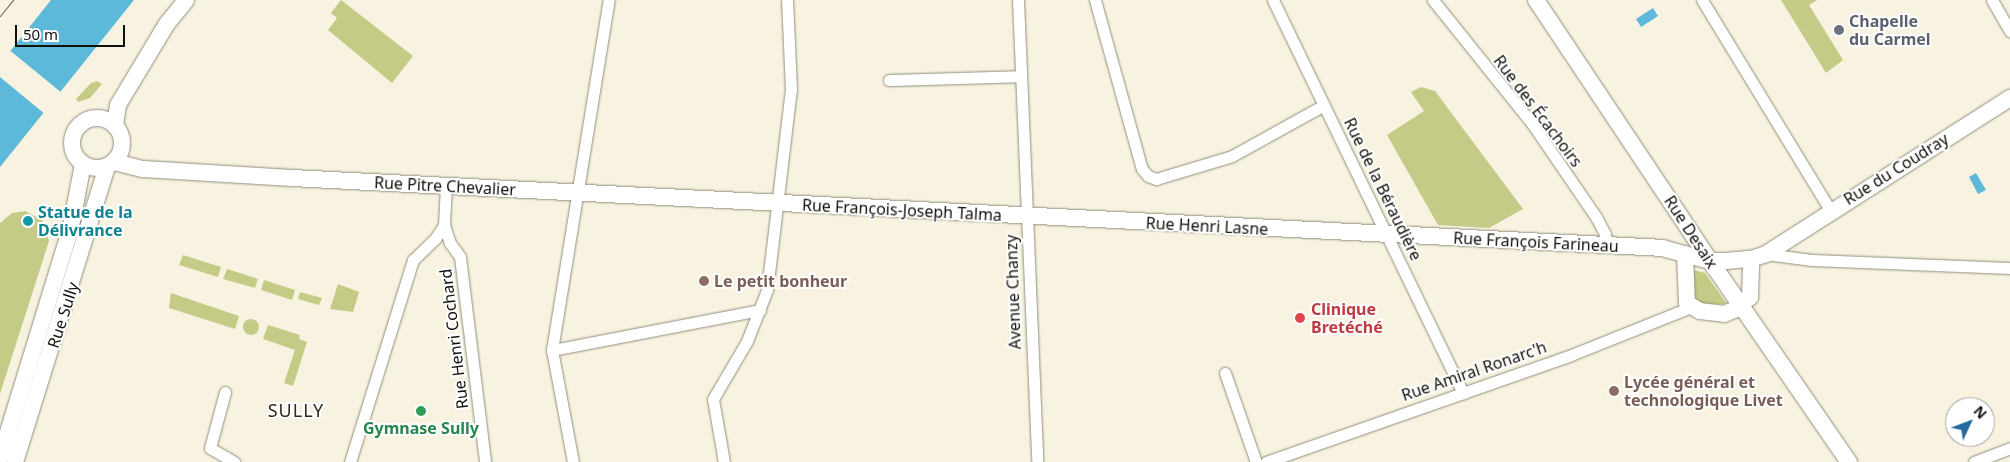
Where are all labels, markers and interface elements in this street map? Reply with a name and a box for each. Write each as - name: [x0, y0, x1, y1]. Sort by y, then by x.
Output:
- place label: Chapelle du Carmel: [1849, 11, 1931, 49]
- scale bar: [18, 15, 128, 47]
- text: 50 m: [23, 24, 58, 44]
- marker: Chapelle du Carmel: [1833, 24, 1845, 36]
- street label: Rue des Écachoirs: [1490, 51, 1586, 171]
- street label: Rue de la Béraudière: [1340, 115, 1426, 263]
- street label: Rue du Coudray: [1840, 129, 1952, 209]
- street label: Rue Pitre Chevalier: [374, 173, 516, 199]
- street label: Rue Desaix: [1660, 192, 1722, 272]
- street label: Rue François-Joseph Talma: [802, 195, 1002, 225]
- place label: Statue de la Délivrance: [38, 202, 133, 240]
- street label: Rue Henri Lasne: [1145, 213, 1269, 239]
- marker: Statue de la Délivrance: [22, 215, 34, 227]
- street label: Rue François Farineau: [1453, 228, 1619, 256]
- street label: Avenue Chanzy: [1001, 234, 1025, 350]
- street label: Rue Henri Cochard: [436, 268, 472, 410]
- place label: Le petit bonheur: [714, 271, 847, 291]
- marker: Le petit bonheur: [698, 275, 710, 287]
- street label: Rue Sully: [43, 280, 83, 350]
- place label: Clinique Bretéché: [1311, 299, 1383, 337]
- marker: Clinique Bretéché: [1293, 311, 1307, 325]
- street label: Rue Amiral Ronarc'h: [1399, 337, 1549, 405]
- place label: Lycée général et technologique Livet: [1624, 372, 1783, 410]
- marker: Lycée général et technologique Livet: [1608, 385, 1620, 397]
- north arrow: [1945, 397, 1995, 447]
- district label: SULLY: [267, 399, 325, 421]
- text: N: [1970, 401, 1991, 423]
- marker: Gymnase Sully: [415, 405, 427, 417]
- place label: Gymnase Sully: [363, 418, 479, 438]

